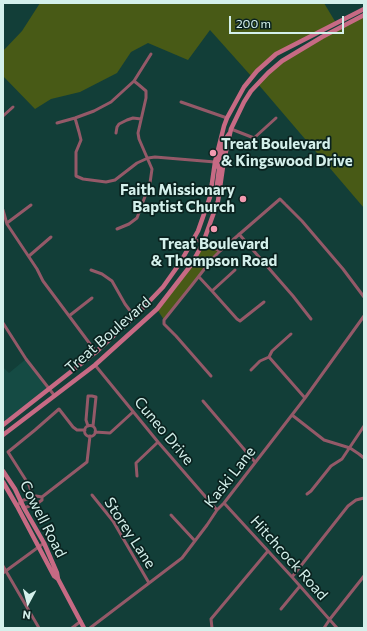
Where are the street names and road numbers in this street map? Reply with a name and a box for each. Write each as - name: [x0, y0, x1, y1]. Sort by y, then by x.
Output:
- street label: Treat Boulevard: [62, 293, 154, 377]
- street label: Cuneo Drive: [130, 393, 198, 469]
- street label: Kaski Lane: [201, 443, 259, 511]
- street label: Cowell Road: [16, 477, 70, 561]
- street label: Storey Lane: [100, 494, 160, 572]
- street label: Hitchcock Road: [247, 512, 331, 604]

